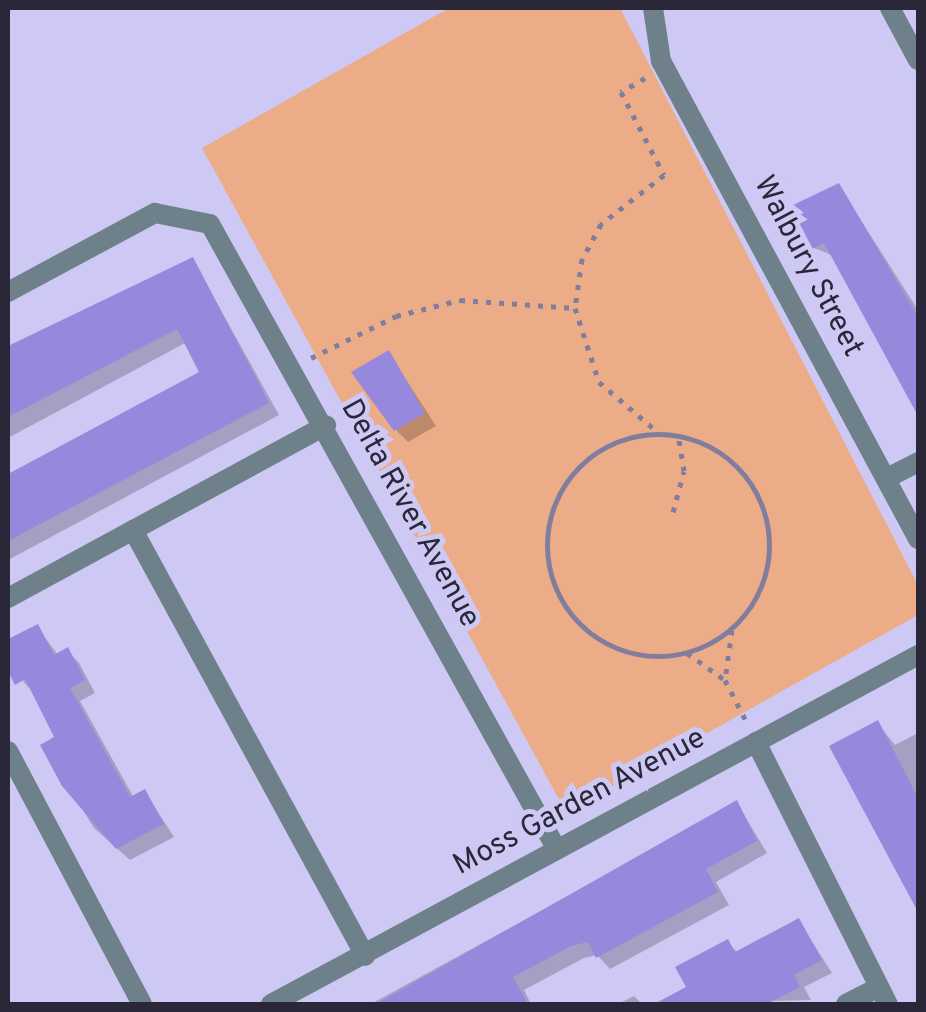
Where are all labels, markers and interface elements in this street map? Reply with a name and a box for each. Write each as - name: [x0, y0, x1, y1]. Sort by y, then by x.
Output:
- street label: Walbury Street: [744, 170, 870, 364]
- street label: Delta River Avenue: [331, 393, 487, 635]
- street label: Moss Garden Avenue: [447, 721, 713, 885]

